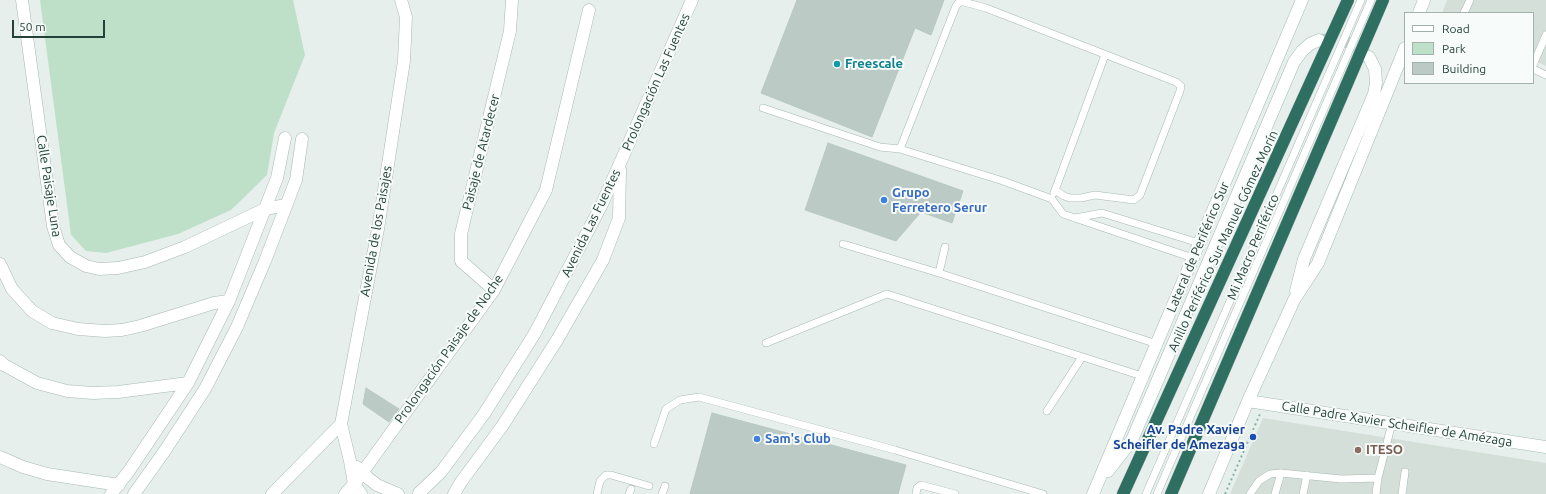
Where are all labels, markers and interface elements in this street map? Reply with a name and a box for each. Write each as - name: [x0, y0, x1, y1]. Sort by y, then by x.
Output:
- street label: Prolongación Las Fuentes: [619, 11, 693, 153]
- scale bar: [14, 12, 107, 38]
- legend: [1404, 12, 1534, 84]
- text: 50 m: [19, 20, 46, 33]
- text: Road: [1442, 22, 1470, 35]
- text: Park: [1442, 42, 1466, 55]
- place label: Freescale: [845, 56, 903, 72]
- marker: Freescale: [832, 59, 842, 69]
- text: Building: [1442, 62, 1486, 75]
- street label: Paisaje de Atardecer: [459, 92, 503, 212]
- street label: Anillo Periférico Sur Manuel Gómez Morín: [1165, 128, 1281, 354]
- street label: Calle Paisaje Luna: [33, 134, 65, 238]
- street label: Avenida de los Paisajes: [357, 164, 395, 298]
- street label: Avenida Las Fuentes: [558, 166, 624, 280]
- street label: Lateral de Periférico Sur: [1163, 180, 1233, 314]
- place label: Grupo Ferretero Serur: [892, 185, 987, 216]
- street label: Mi Macro Periférico: [1224, 192, 1282, 302]
- marker: Grupo Ferretero Serur: [879, 195, 889, 205]
- street label: Prolongación Paisaje de Noche: [391, 271, 507, 427]
- street label: Calle Padre Xavier Scheifler de Amézaga: [1281, 398, 1513, 450]
- place label: Av. Padre Xavier Scheifler de Amezaga: [1113, 422, 1245, 453]
- place label: Sam's Club: [765, 431, 831, 447]
- marker: Av. Padre Xavier Scheifler de Amezaga: [1248, 432, 1258, 442]
- marker: Sam's Club: [752, 434, 762, 444]
- place label: ITESO: [1366, 442, 1403, 458]
- marker: ITESO: [1353, 445, 1363, 455]

